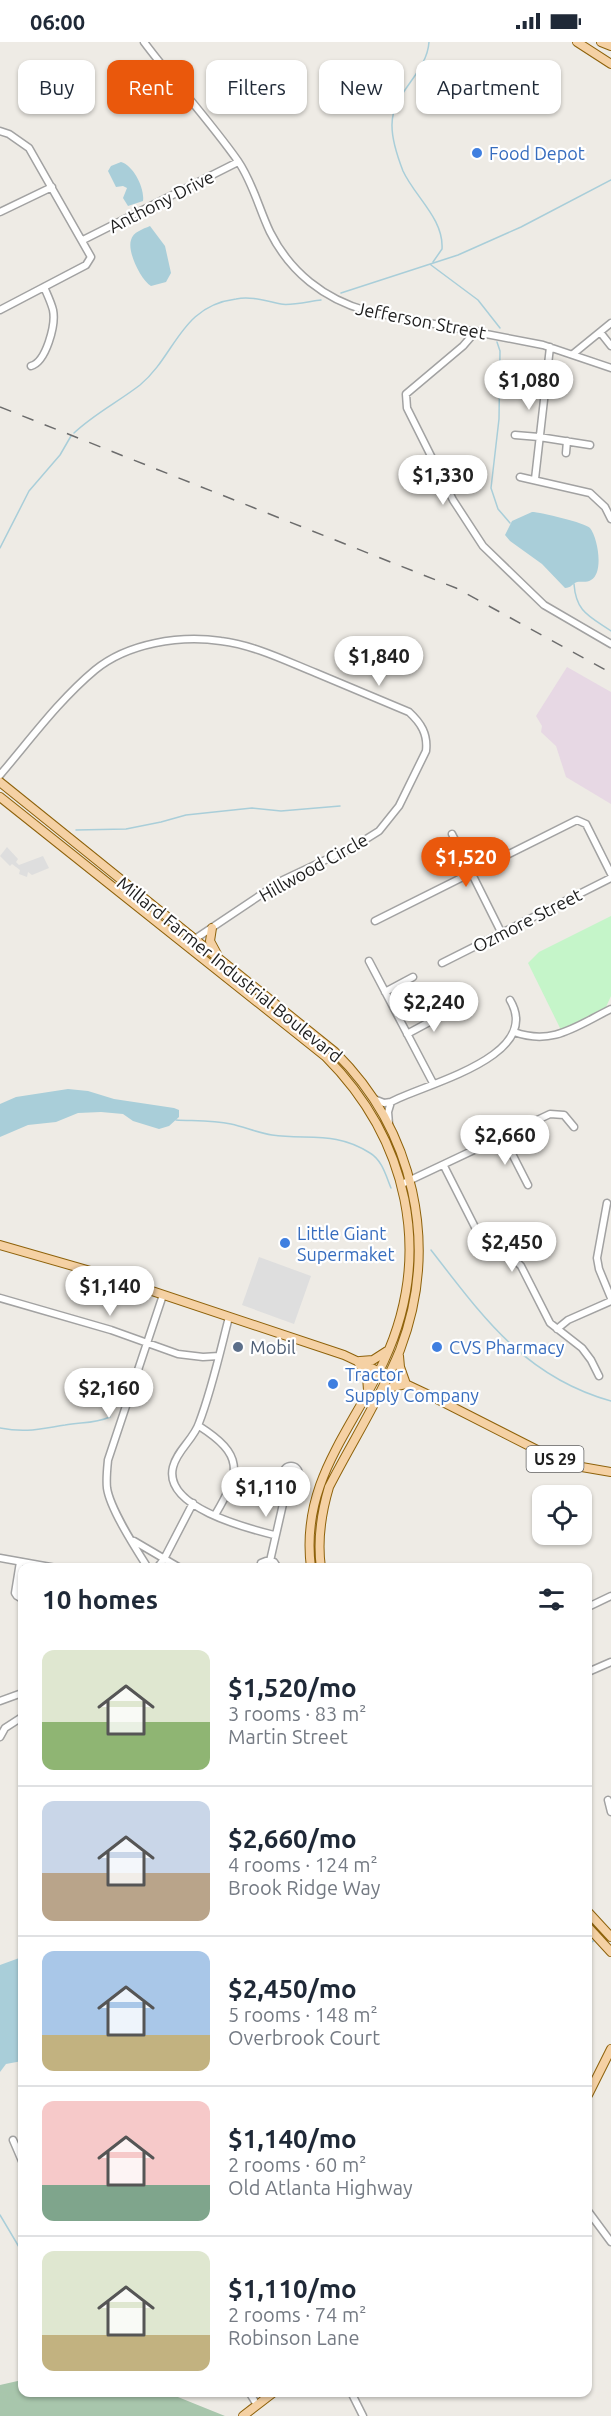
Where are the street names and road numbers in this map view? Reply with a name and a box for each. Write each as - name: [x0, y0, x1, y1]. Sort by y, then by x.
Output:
- street label: Anthony Drive: [105, 166, 217, 236]
- street label: Jefferson Street: [354, 298, 488, 342]
- street label: Hillwood Circle: [255, 829, 371, 905]
- street label: Millard Farmer Industrial Boulevard: [114, 872, 346, 1066]
- street label: Ozmore Street: [469, 884, 585, 956]
- road number: US 29: [526, 1446, 584, 1472]

